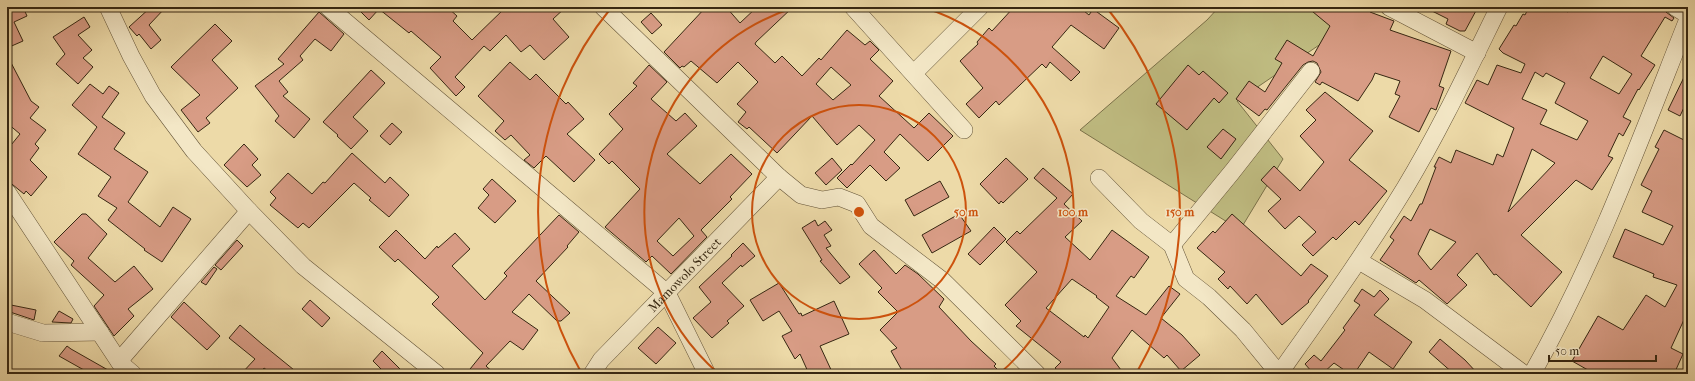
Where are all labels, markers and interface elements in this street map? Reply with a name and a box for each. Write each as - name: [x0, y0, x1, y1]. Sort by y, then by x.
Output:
- centre of rings: [852, 205, 866, 219]
- text: 50 m: [954, 205, 979, 219]
- text: 100 m: [1058, 205, 1089, 219]
- text: 150 m: [1166, 205, 1195, 219]
- street label: Mamowolo Street: [645, 234, 724, 315]
- scale bar: [1549, 337, 1656, 363]
- text: 50 m: [1555, 344, 1579, 358]

